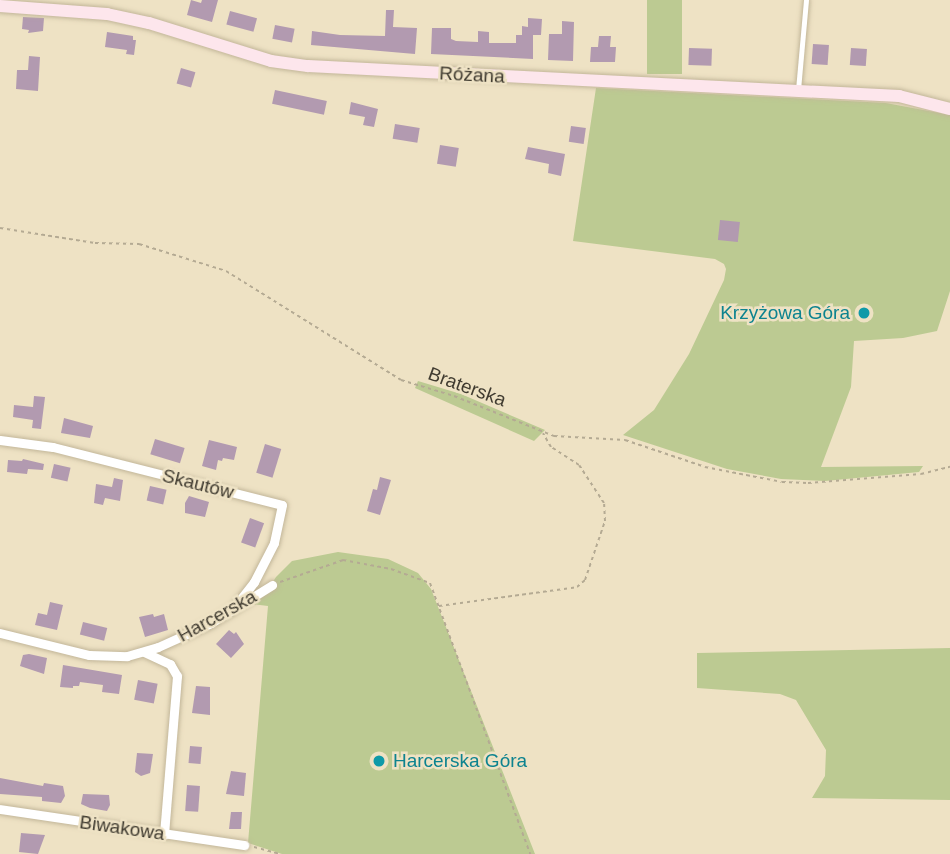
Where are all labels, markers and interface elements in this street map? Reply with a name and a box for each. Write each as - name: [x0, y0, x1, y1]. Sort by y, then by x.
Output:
- street label: Różana: [439, 62, 505, 88]
- place label: Krzyżowa Góra: [720, 302, 850, 324]
- marker: Krzyżowa Góra: [856, 305, 872, 321]
- street label: Braterska: [425, 362, 509, 412]
- street label: Skautów: [160, 464, 236, 504]
- street label: Harcerska: [174, 585, 260, 647]
- place label: Harcerska Góra: [393, 750, 527, 772]
- marker: Harcerska Góra: [371, 753, 387, 769]
- street label: Biwakowa: [78, 811, 166, 845]

